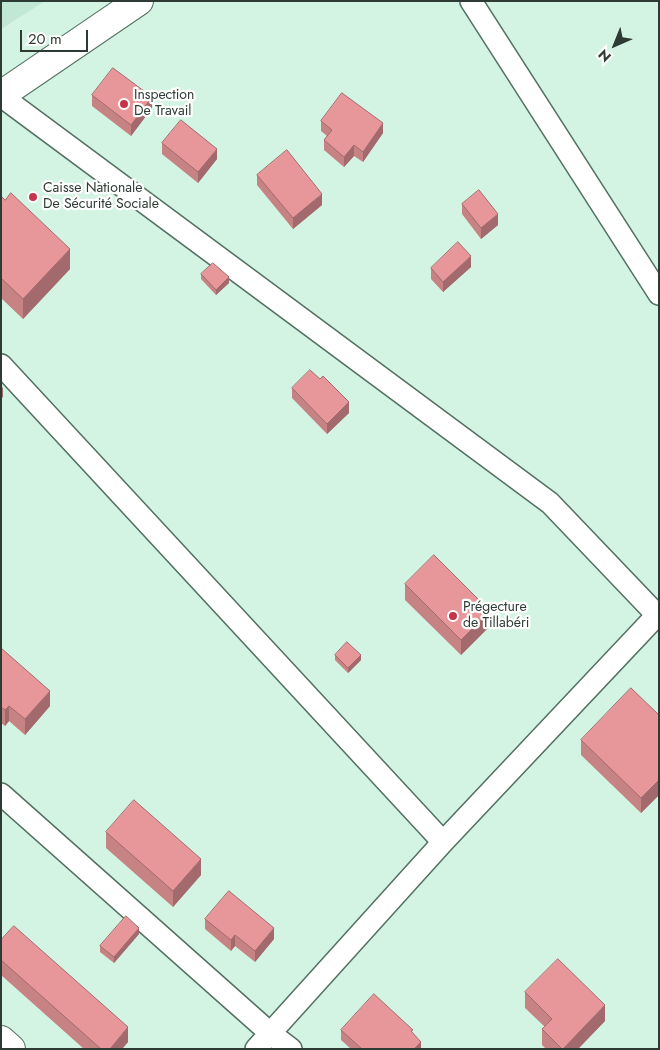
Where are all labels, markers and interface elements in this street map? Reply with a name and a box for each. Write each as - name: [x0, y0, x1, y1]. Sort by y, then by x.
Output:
- scale bar: [22, 20, 90, 52]
- north arrow: [590, 20, 640, 70]
- text: 20 m: [28, 28, 62, 50]
- text: N: [594, 45, 616, 67]
- place label: Inspection De Travail: [134, 88, 194, 120]
- marker: Inspection De Travail: [118, 98, 130, 110]
- place label: Caisse Nationale De Sécurité Sociale: [43, 181, 159, 213]
- marker: Caisse Nationale De Sécurité Sociale: [27, 191, 39, 203]
- place label: Prégecture de Tillabéri: [463, 600, 529, 632]
- marker: Prégecture de Tillabéri: [447, 610, 459, 622]

